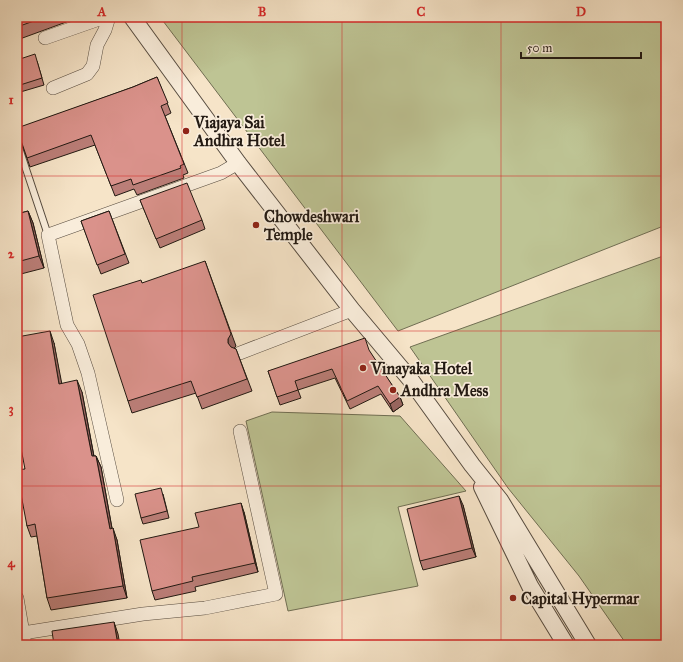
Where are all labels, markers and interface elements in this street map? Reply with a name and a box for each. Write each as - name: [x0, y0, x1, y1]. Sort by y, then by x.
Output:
- text: A: [97, 4, 107, 20]
- text: B: [258, 4, 267, 20]
- text: C: [417, 4, 426, 20]
- text: D: [576, 4, 586, 20]
- scale bar: [521, 34, 641, 60]
- text: 50 m: [527, 41, 552, 55]
- text: 1: [8, 92, 14, 108]
- place label: Viajaya Sai Andhra Hotel: [193, 113, 286, 150]
- marker: Viajaya Sai Andhra Hotel: [181, 126, 191, 136]
- place label: Chowdeshwari Temple: [263, 207, 360, 245]
- marker: Chowdeshwari Temple: [251, 220, 261, 230]
- text: 2: [8, 246, 15, 262]
- place label: Vinayaka Hotel: [370, 359, 473, 379]
- marker: Vinayaka Hotel: [358, 363, 368, 373]
- place label: Andhra Mess: [400, 381, 488, 400]
- marker: Andhra Mess: [388, 385, 398, 395]
- text: 3: [8, 401, 14, 417]
- text: 4: [7, 555, 15, 571]
- place label: Capital Hypermar: [521, 589, 640, 609]
- marker: Capital Hypermar: [508, 593, 518, 603]

